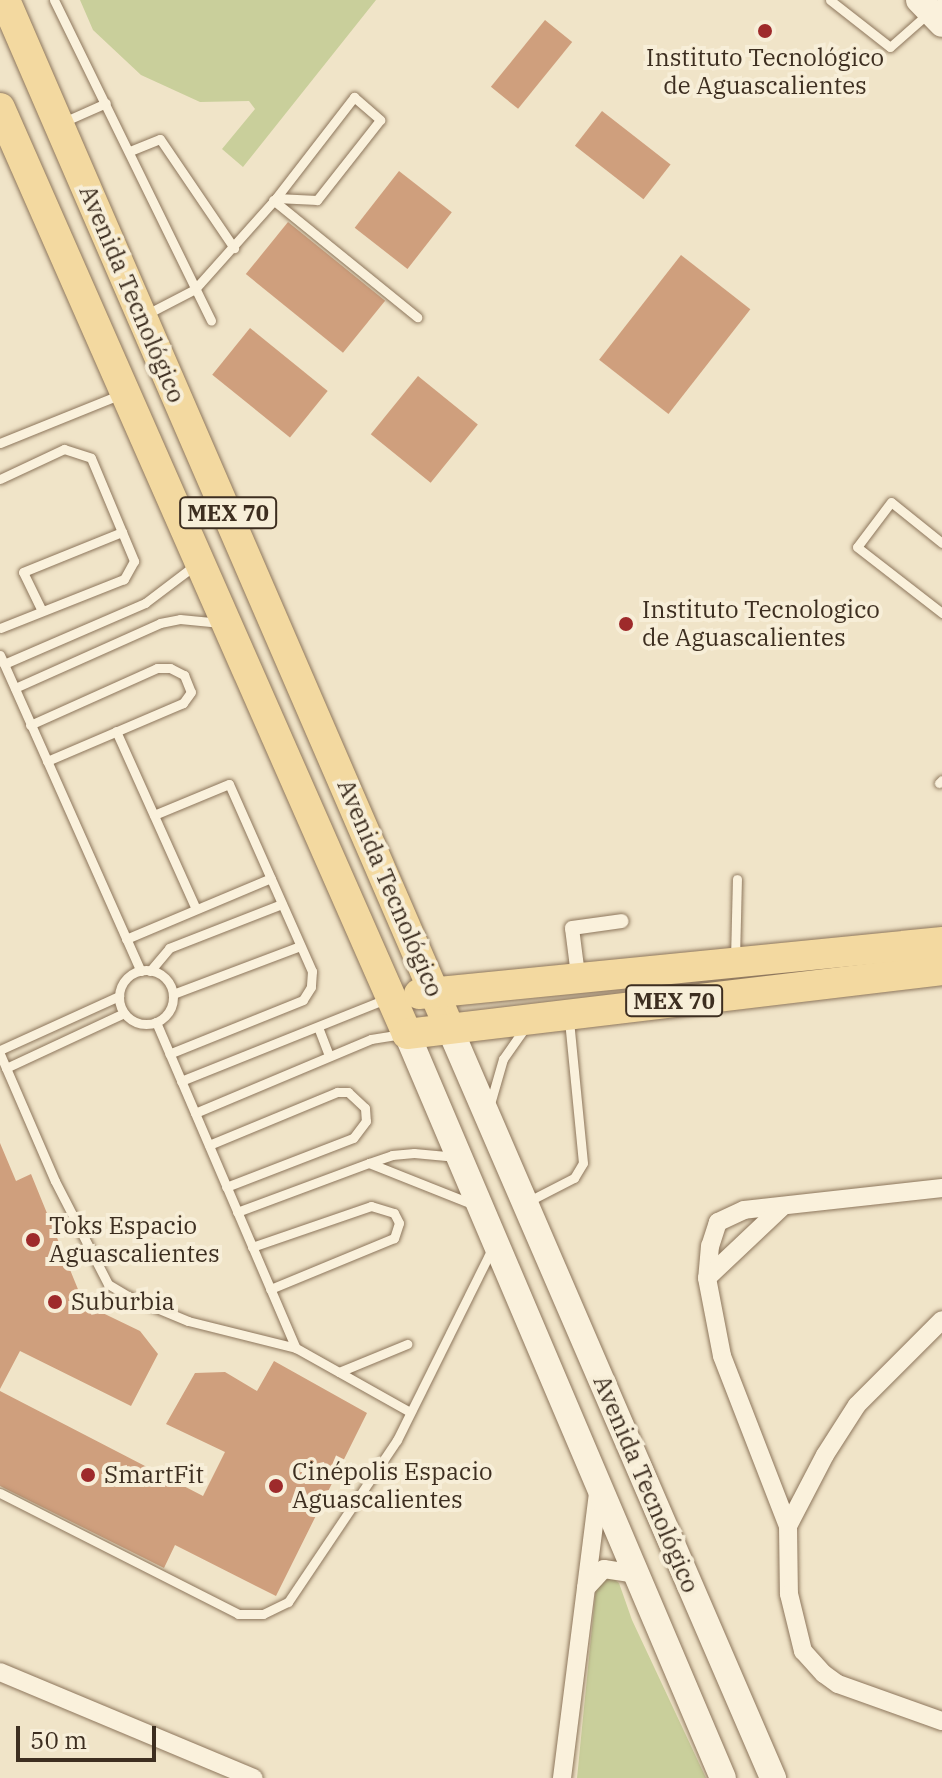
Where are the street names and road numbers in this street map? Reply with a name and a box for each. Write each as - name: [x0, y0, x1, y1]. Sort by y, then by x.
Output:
- street label: Avenida Tecnológico: [73, 181, 191, 407]
- road number: MEX 70: [178, 495, 278, 531]
- street label: Avenida Tecnológico: [331, 775, 449, 1001]
- road number: MEX 70: [624, 983, 724, 1019]
- street label: Avenida Tecnológico: [587, 1371, 705, 1597]

